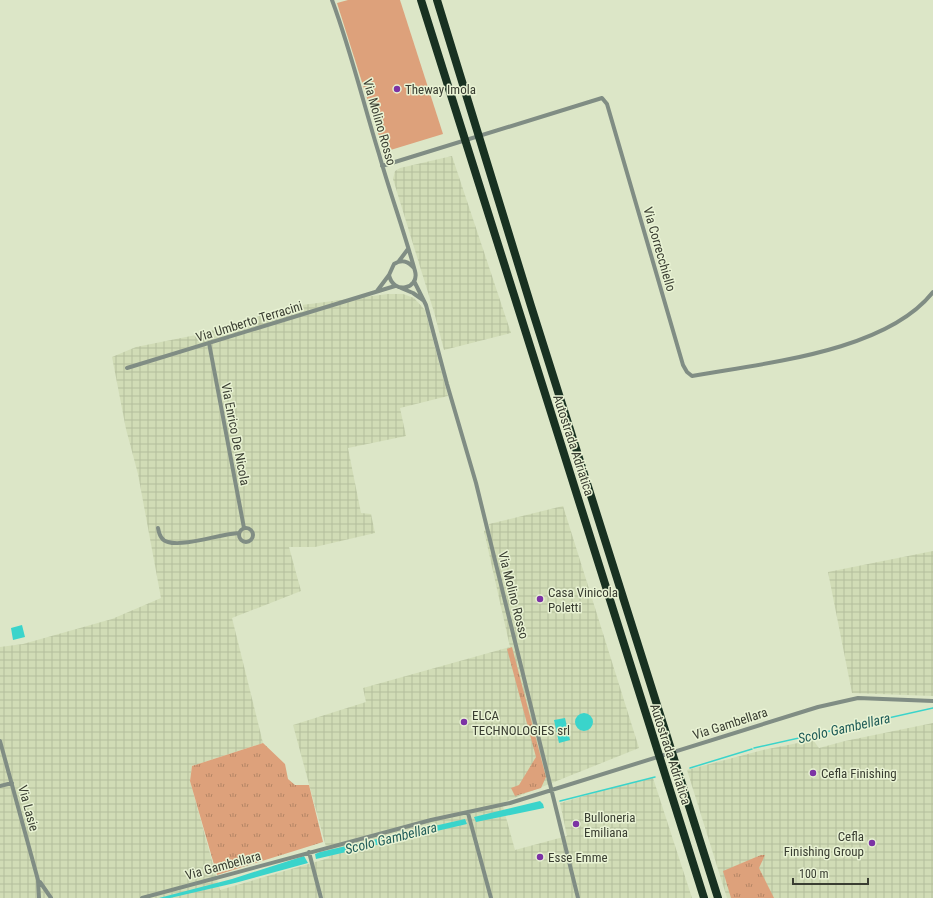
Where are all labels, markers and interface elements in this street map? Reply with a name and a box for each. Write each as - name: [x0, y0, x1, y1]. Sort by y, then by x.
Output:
- street label: Via Molino Rosso: [360, 77, 399, 167]
- place label: Theway Imola: [405, 82, 476, 97]
- marker: Theway Imola: [392, 84, 402, 94]
- street label: Via Correcchiello: [640, 205, 679, 293]
- street label: Via Umberto Terracini: [194, 298, 304, 345]
- street label: Via Enrico De Nicola: [218, 382, 253, 487]
- street label: Autostrada Adriatica: [550, 393, 597, 498]
- street label: Via Molino Rosso: [495, 550, 532, 640]
- place label: Casa Vinicola Poletti: [548, 585, 618, 615]
- marker: Casa Vinicola Poletti: [535, 594, 545, 604]
- street label: Autostrada Adriatica: [647, 702, 694, 807]
- street label: Via Gambellara: [691, 704, 769, 743]
- place label: ELCA TECHNOLOGIES srl: [472, 708, 570, 738]
- water label: Scolo Gambellara: [796, 710, 892, 746]
- marker: ELCA TECHNOLOGIES srl: [459, 717, 469, 727]
- place label: Cefla Finishing: [821, 766, 897, 781]
- marker: Cefla Finishing: [808, 768, 818, 778]
- street label: Via Lasie: [15, 784, 42, 833]
- place label: Bulloneria Emiliana: [584, 810, 635, 840]
- water label: Scolo Gambellara: [343, 819, 439, 857]
- marker: Bulloneria Emiliana: [571, 819, 581, 829]
- place label: Cefla Finishing Group: [784, 829, 864, 859]
- marker: Cefla Finishing Group: [867, 838, 877, 848]
- street label: Via Gambellara: [184, 848, 263, 883]
- place label: Esse Emme: [548, 850, 608, 865]
- marker: Esse Emme: [535, 852, 545, 862]
- scale bar: [793, 860, 868, 886]
- text: 100 m: [799, 867, 829, 881]

